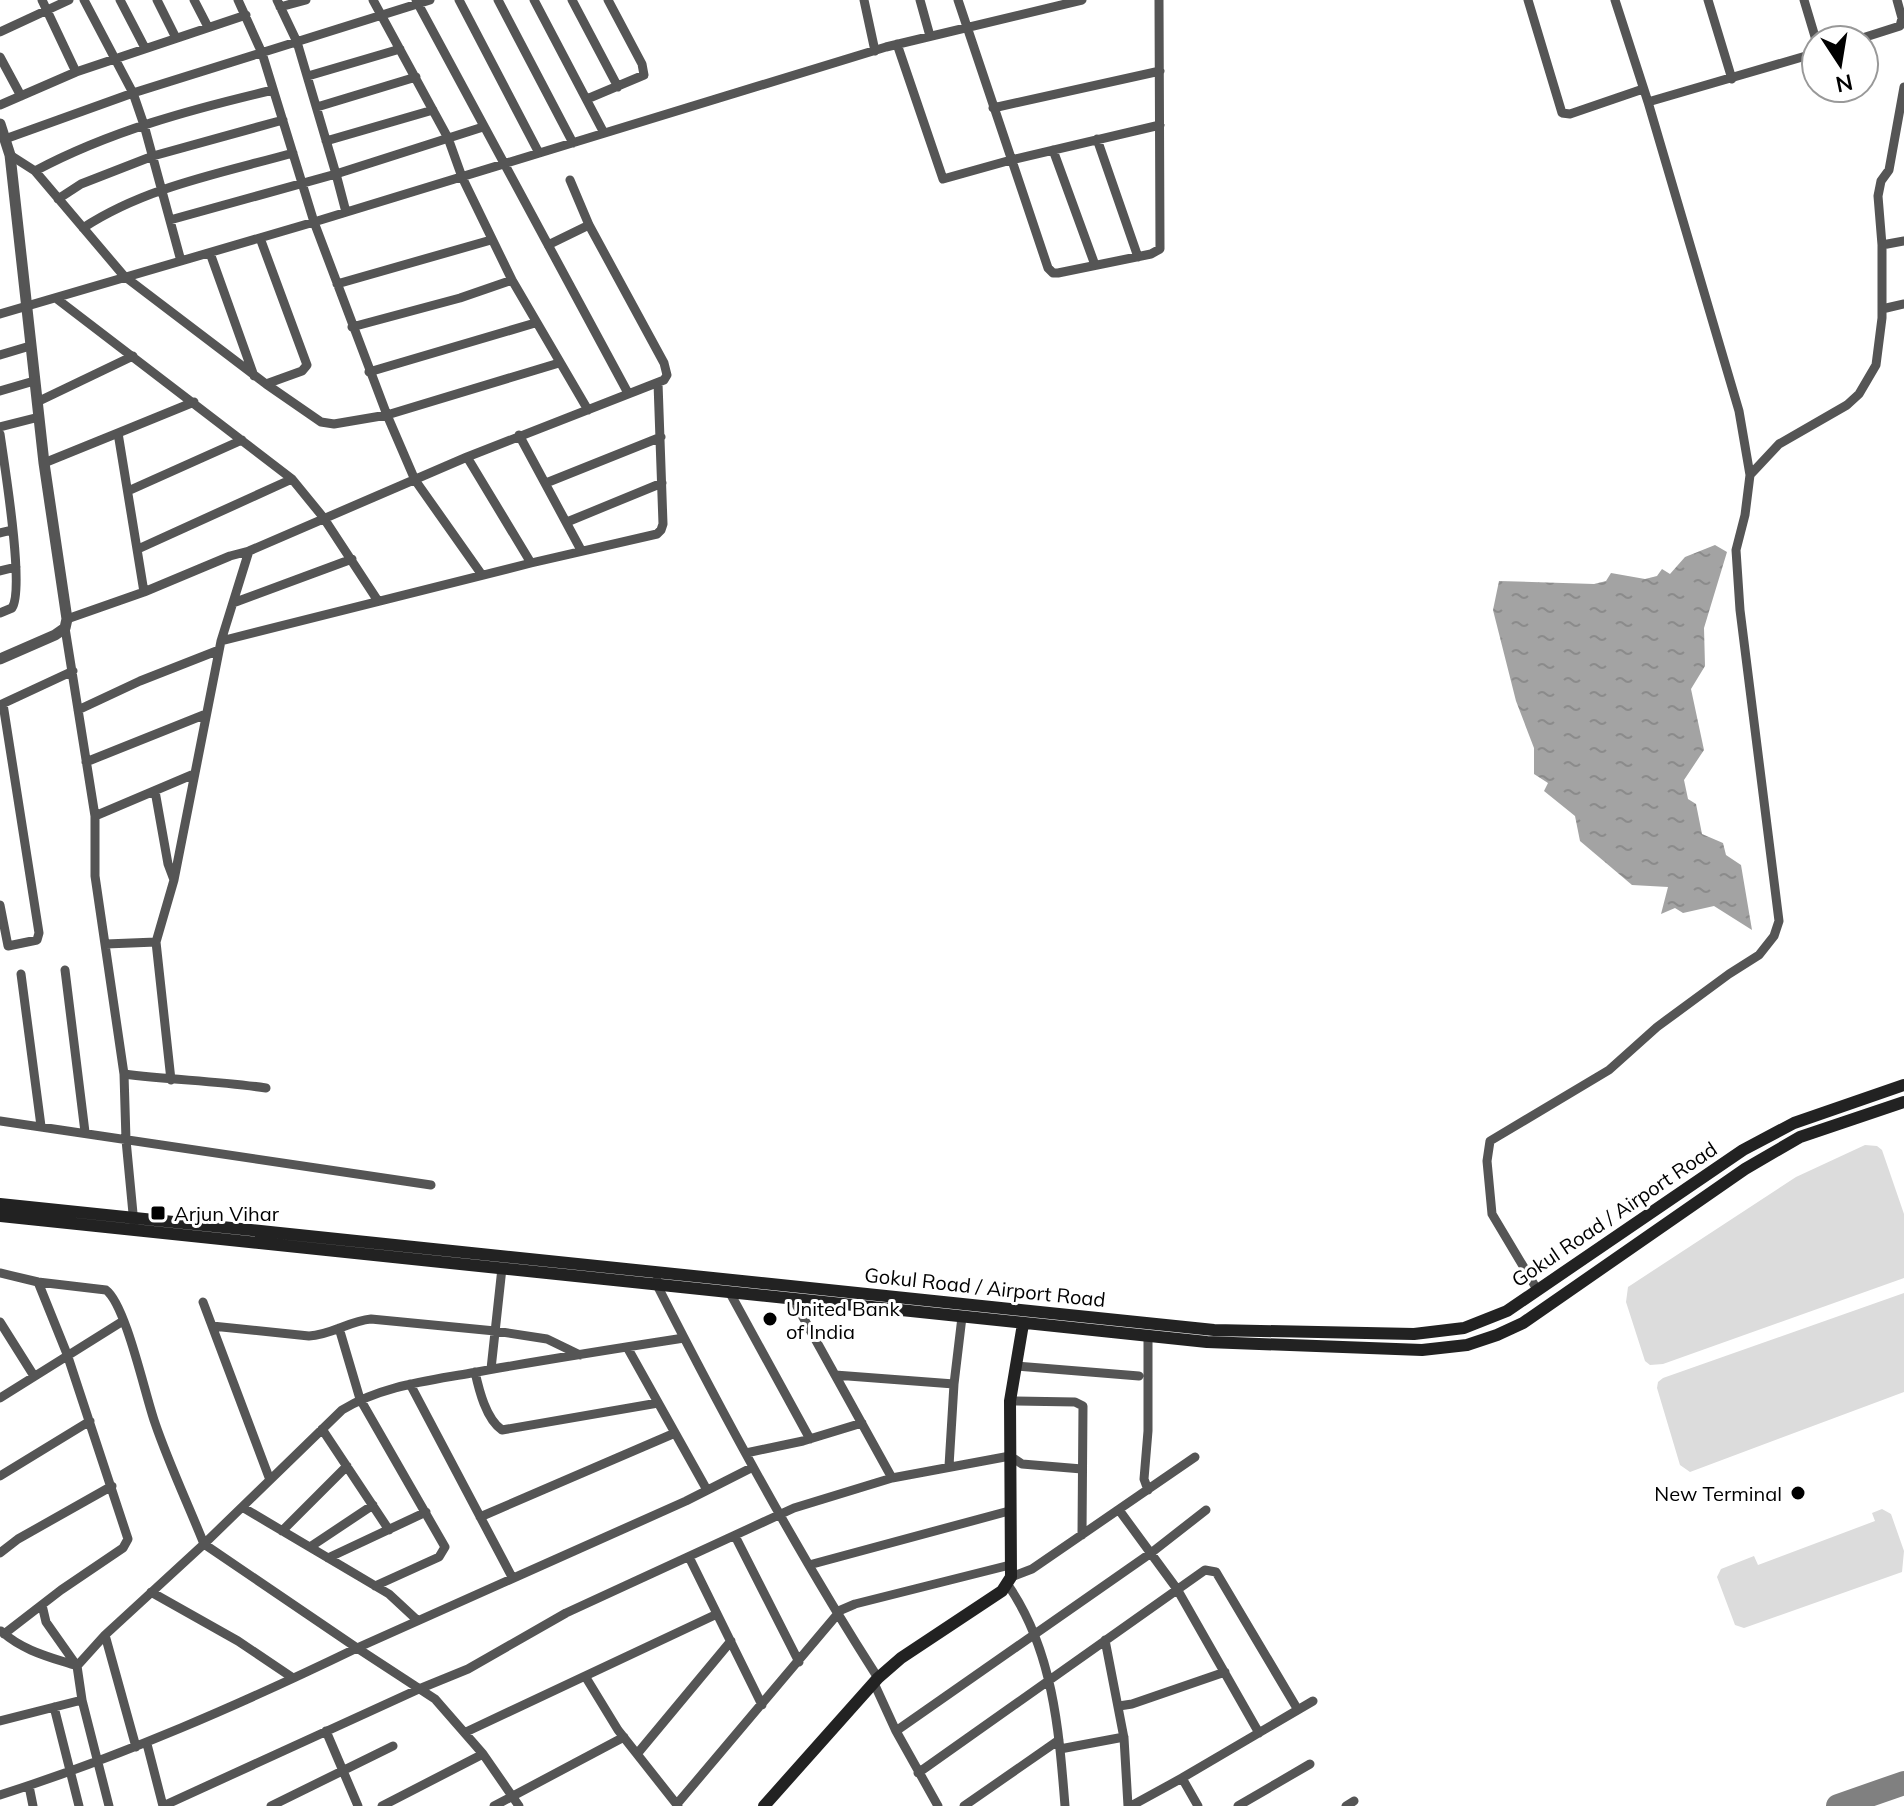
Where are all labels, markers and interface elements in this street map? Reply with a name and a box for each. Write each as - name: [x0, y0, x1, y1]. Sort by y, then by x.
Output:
- north arrow: [1800, 24, 1880, 104]
- text: N: [1833, 68, 1855, 99]
- street label: Gokul Road / Airport Road: [1507, 1136, 1721, 1292]
- place label: Arjun Vihar: [174, 1201, 280, 1226]
- marker: Arjun Vihar: [149, 1204, 167, 1222]
- street label: Gokul Road / Airport Road: [863, 1262, 1107, 1312]
- place label: United Bank of India: [786, 1296, 900, 1344]
- marker: United Bank of India: [761, 1310, 779, 1328]
- place label: New Terminal: [1654, 1481, 1782, 1506]
- marker: New Terminal: [1789, 1484, 1807, 1502]

